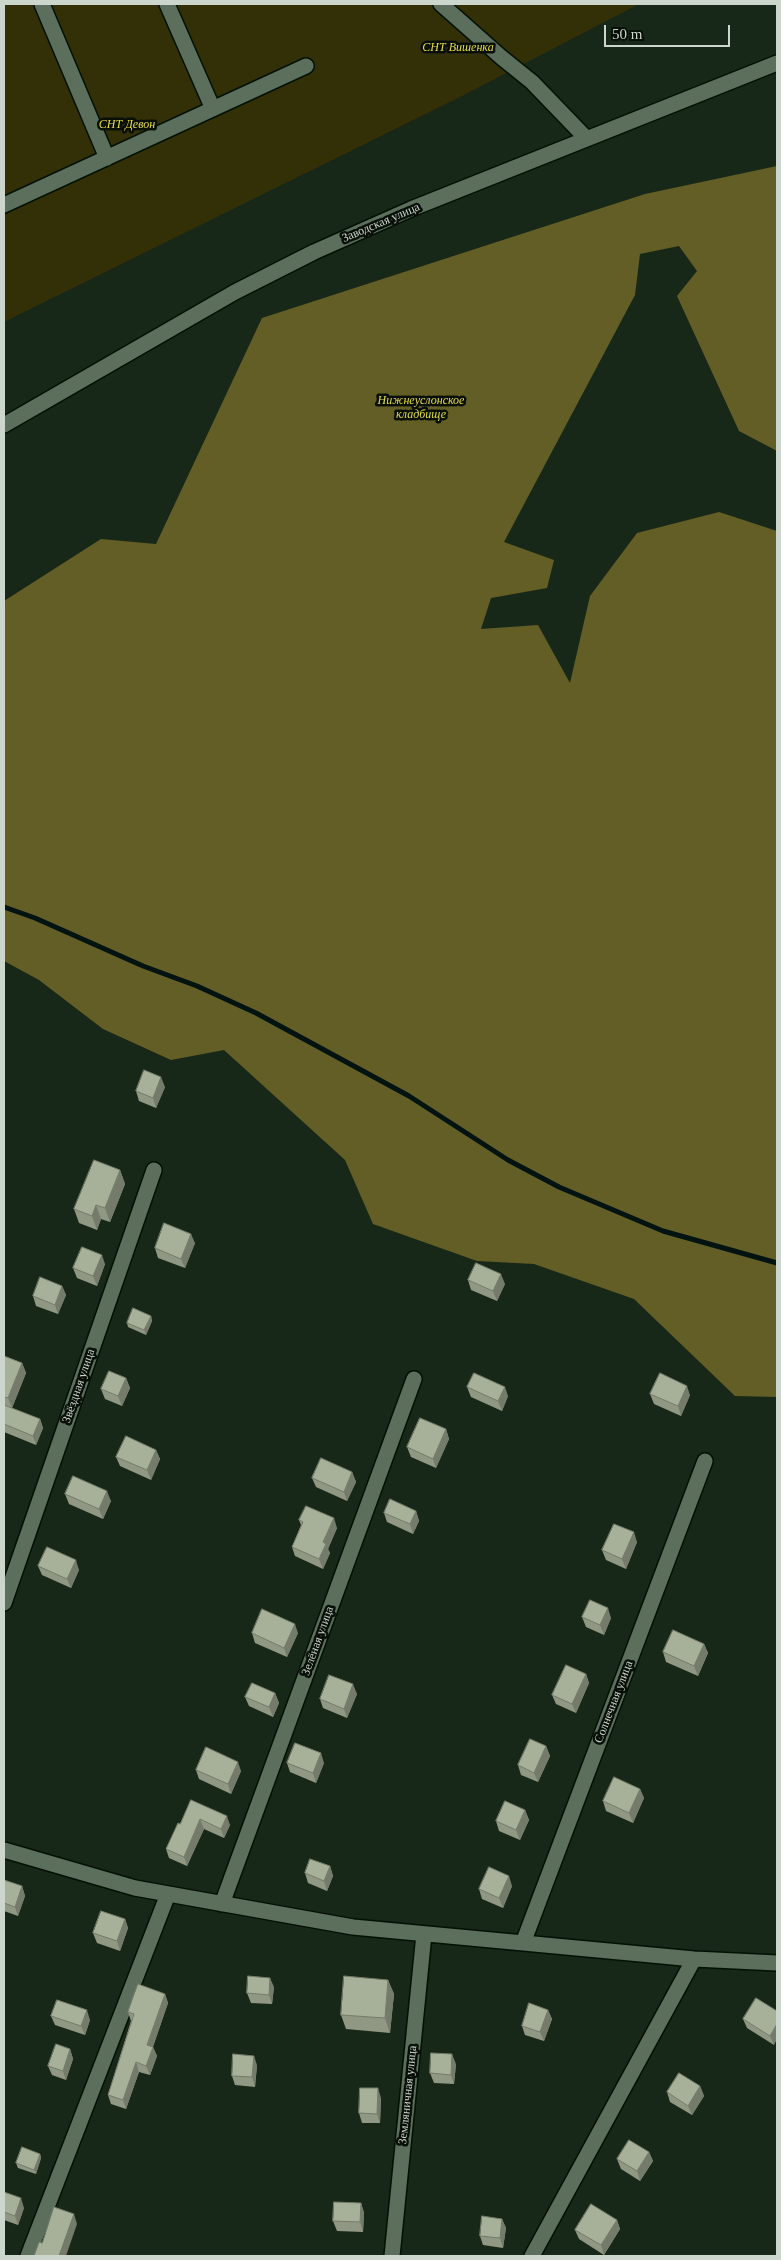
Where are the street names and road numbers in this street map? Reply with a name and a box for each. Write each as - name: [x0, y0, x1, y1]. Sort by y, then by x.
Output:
- street label: Заводская улица: [340, 200, 422, 246]
- street label: Звёздная улица: [60, 1347, 98, 1425]
- street label: Зелёная улица: [299, 1604, 337, 1678]
- street label: Солнечная улица: [592, 1659, 636, 1745]
- street label: Земляничная улица: [396, 2045, 420, 2145]

